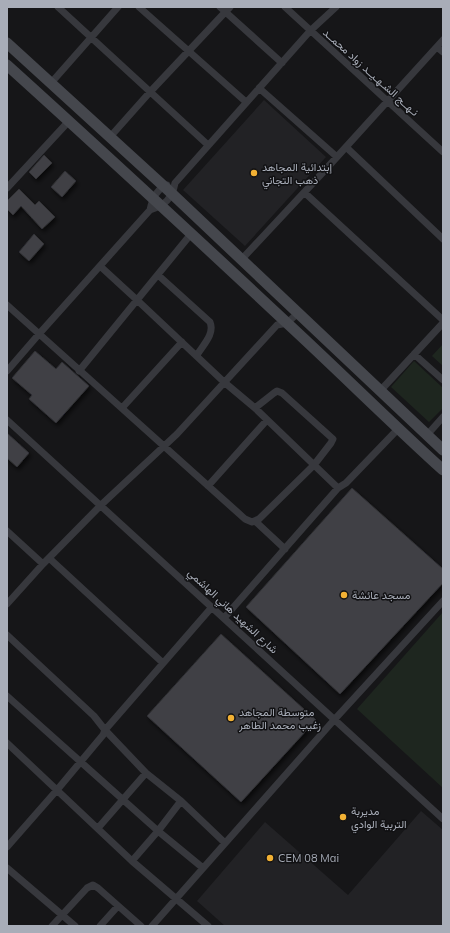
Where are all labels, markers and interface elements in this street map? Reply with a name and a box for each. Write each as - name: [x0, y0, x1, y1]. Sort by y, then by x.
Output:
- street label: نـهــج الشـهـيــد زواد محمــد: [319, 25, 422, 120]
- place label: إبتدائية المجاهد ذهب التجاني: [262, 160, 332, 190]
- marker: إبتدائية المجاهد ذهب التجاني: [249, 168, 259, 178]
- street label: شارع الشهيد هاني الهاشمي: [183, 566, 281, 659]
- place label: مسجد عائشة: [352, 588, 410, 602]
- marker: مسجد عائشة: [339, 590, 349, 600]
- place label: متوسطة المجاهد زغيب محمد الطاهر: [238, 705, 321, 732]
- marker: متوسطة المجاهد زغيب محمد الطاهر: [226, 713, 236, 723]
- place label: مديربة التربية الوادي: [351, 804, 407, 834]
- marker: مديربة التربية الوادي: [338, 812, 348, 822]
- place label: CEM 08 Mai: [278, 851, 339, 865]
- marker: CEM 08 Mai: [265, 853, 275, 863]

